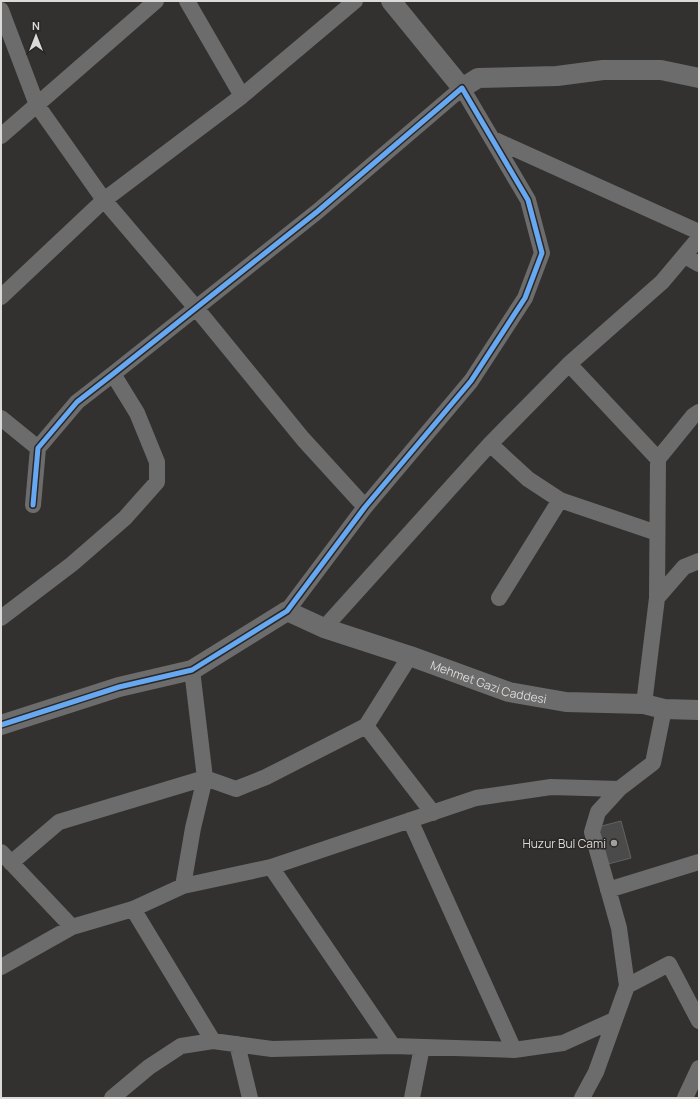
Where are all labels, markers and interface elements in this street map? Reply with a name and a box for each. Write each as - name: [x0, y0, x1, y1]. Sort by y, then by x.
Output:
- north arrow: [16, 16, 56, 56]
- text: N: [32, 18, 40, 33]
- street label: Mehmet Gazi Caddesi: [428, 656, 548, 707]
- place label: Huzur Bul Cami: [523, 835, 606, 852]
- marker: Huzur Bul Cami: [609, 838, 619, 848]

